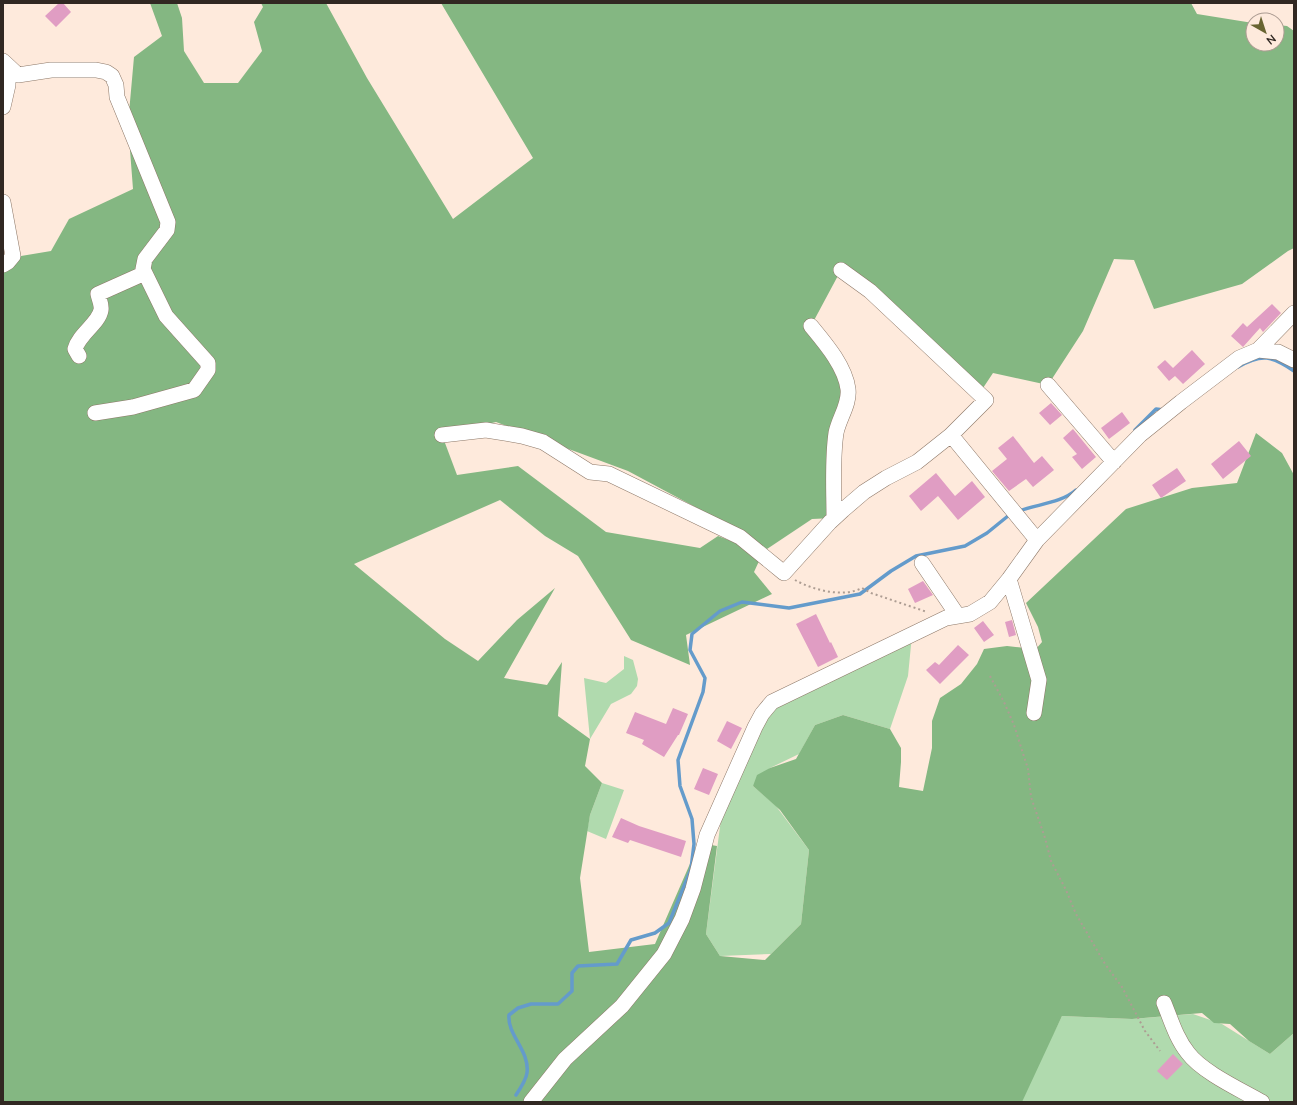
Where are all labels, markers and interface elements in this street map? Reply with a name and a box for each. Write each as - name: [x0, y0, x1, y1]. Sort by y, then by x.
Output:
- north arrow: [1245, 12, 1285, 52]
- text: N: [1264, 32, 1279, 48]

